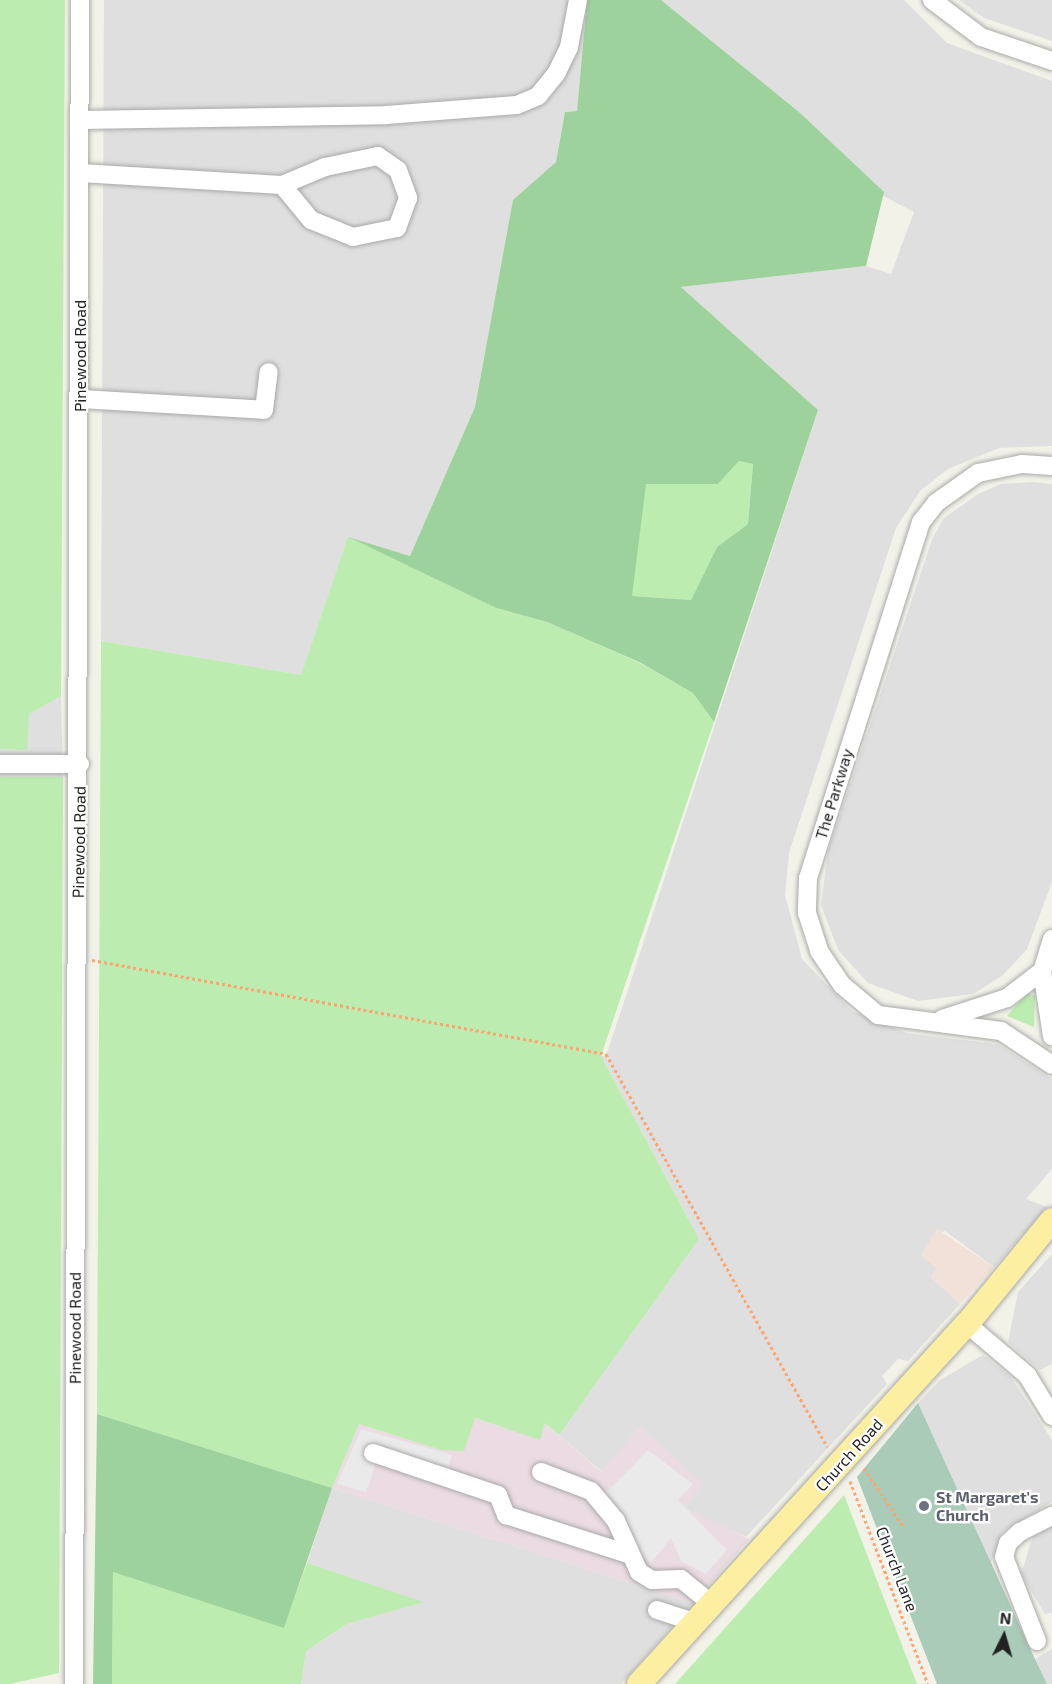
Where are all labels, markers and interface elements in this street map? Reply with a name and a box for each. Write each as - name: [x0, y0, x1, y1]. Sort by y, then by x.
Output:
- street label: Pinewood Road: [70, 300, 90, 412]
- street label: The Parkway: [811, 746, 857, 842]
- street label: Pinewood Road: [68, 786, 90, 898]
- street label: Pinewood Road: [65, 1272, 85, 1384]
- street label: Church Road: [811, 1415, 887, 1495]
- place label: St Margaret's Church: [936, 1487, 1038, 1525]
- marker: St Margaret's Church: [917, 1499, 931, 1513]
- street label: Church Lane: [872, 1524, 922, 1614]
- north arrow: [974, 1606, 1034, 1666]
- text: N: [999, 1608, 1012, 1628]

